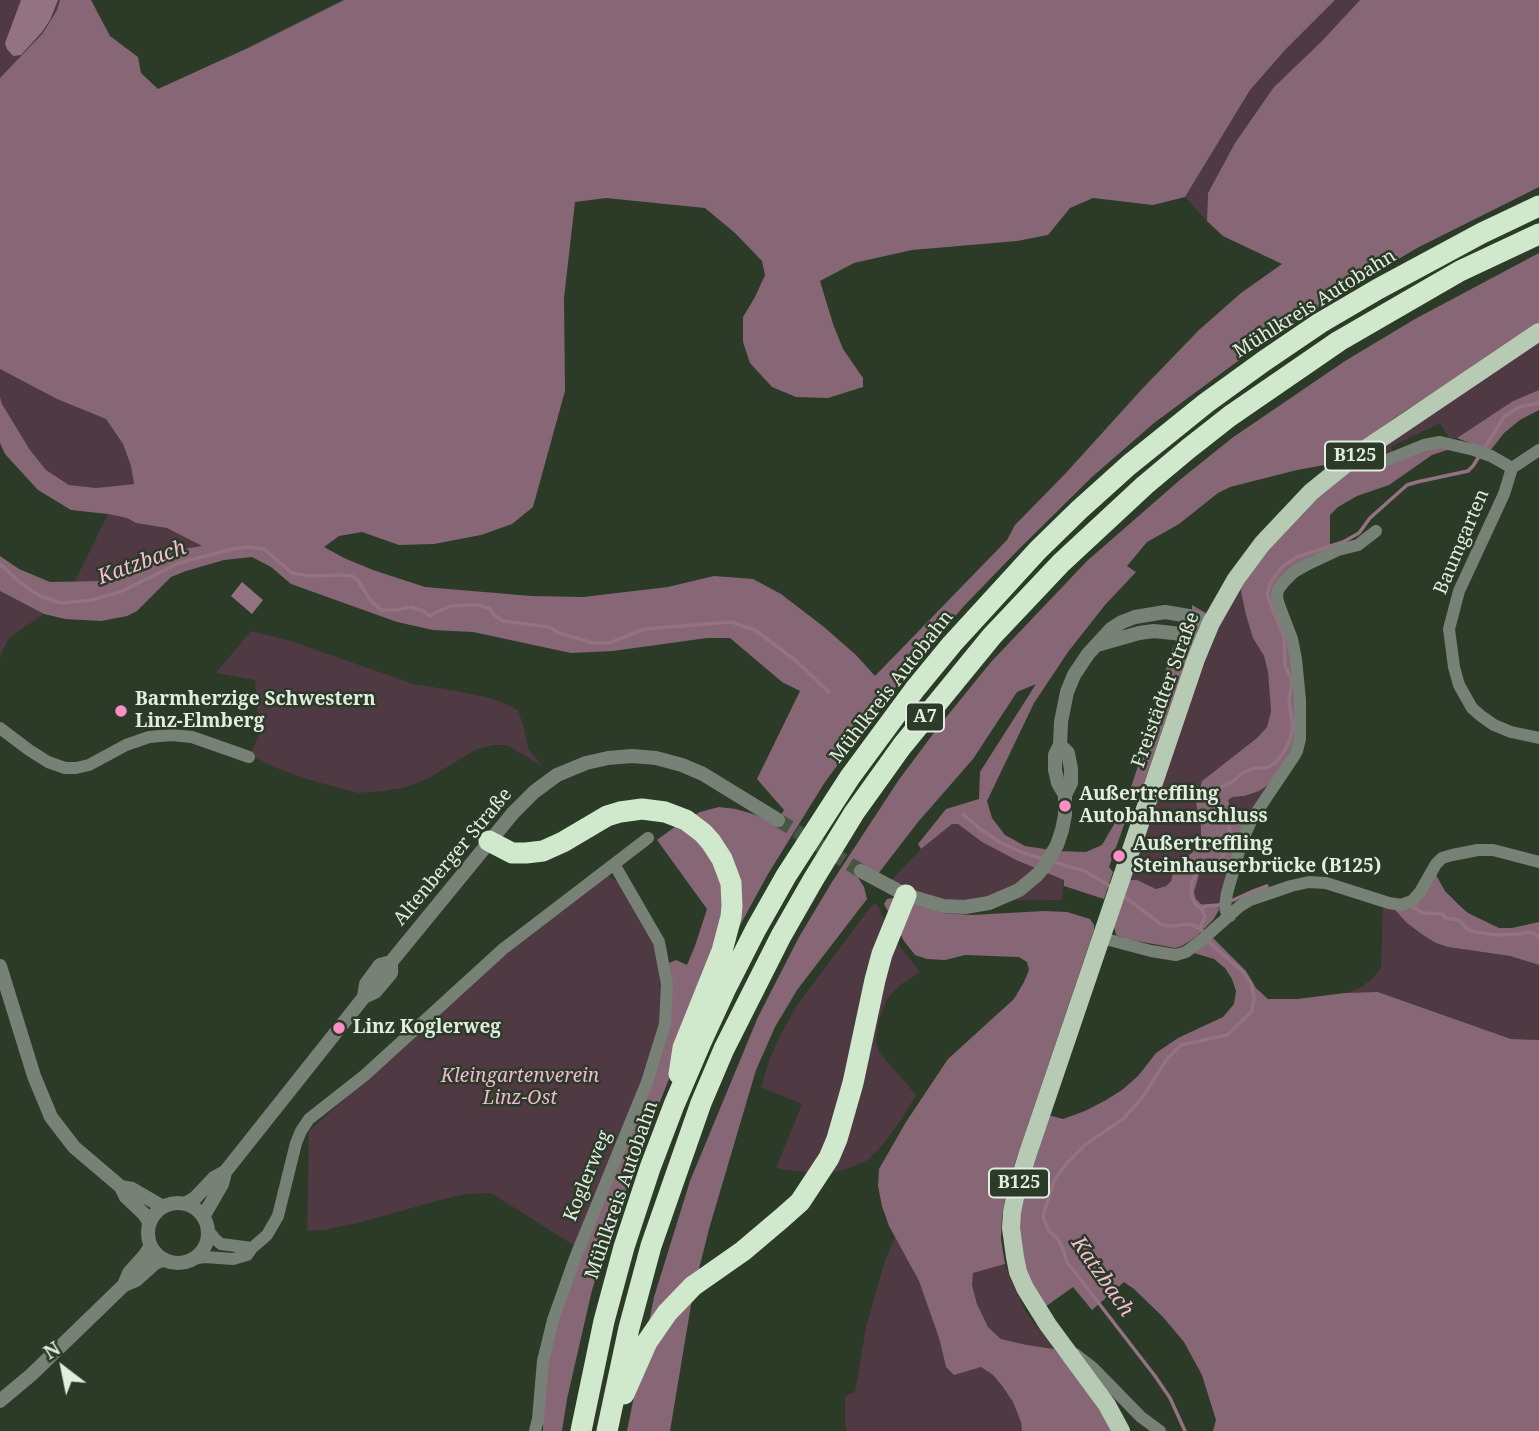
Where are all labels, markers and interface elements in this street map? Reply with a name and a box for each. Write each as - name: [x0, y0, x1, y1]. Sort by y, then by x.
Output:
- street label: Mühlkreis Autobahn: [1230, 245, 1400, 363]
- road number: B125: [1325, 442, 1385, 470]
- street label: Baumgarten: [1430, 486, 1494, 598]
- water label: Katzbach: [94, 535, 190, 591]
- street label: Mühlkreis Autobahn: [825, 606, 959, 768]
- street label: Freistädter Straße: [1127, 609, 1205, 771]
- place label: Barmherzige Schwestern Linz-Elmberg: [135, 689, 376, 733]
- road number: A7: [906, 702, 944, 732]
- marker: Barmherzige Schwestern Linz-Elmberg: [113, 703, 129, 719]
- street label: Altenberger Straße: [389, 784, 517, 930]
- place label: Außertreffling Autobahnanschluss: [1079, 784, 1268, 828]
- marker: Außertreffling Autobahnanschluss: [1057, 798, 1073, 814]
- place label: Außertreffling Steinhauserbrücke (B125): [1133, 834, 1381, 878]
- marker: Außertreffling Steinhauserbrücke (B125): [1111, 848, 1127, 864]
- place label: Linz Koglerweg: [353, 1017, 501, 1039]
- marker: Linz Koglerweg: [331, 1020, 347, 1036]
- park label: Kleingartenverein Linz-Ost: [441, 1066, 599, 1110]
- street label: Mühlkreis Autobahn: [581, 1098, 663, 1282]
- street label: Koglerweg: [559, 1127, 617, 1225]
- road number: B125: [989, 1168, 1049, 1198]
- water label: Katzbach: [1065, 1232, 1139, 1322]
- north arrow: [28, 1333, 98, 1403]
- text: N: [39, 1335, 65, 1365]

